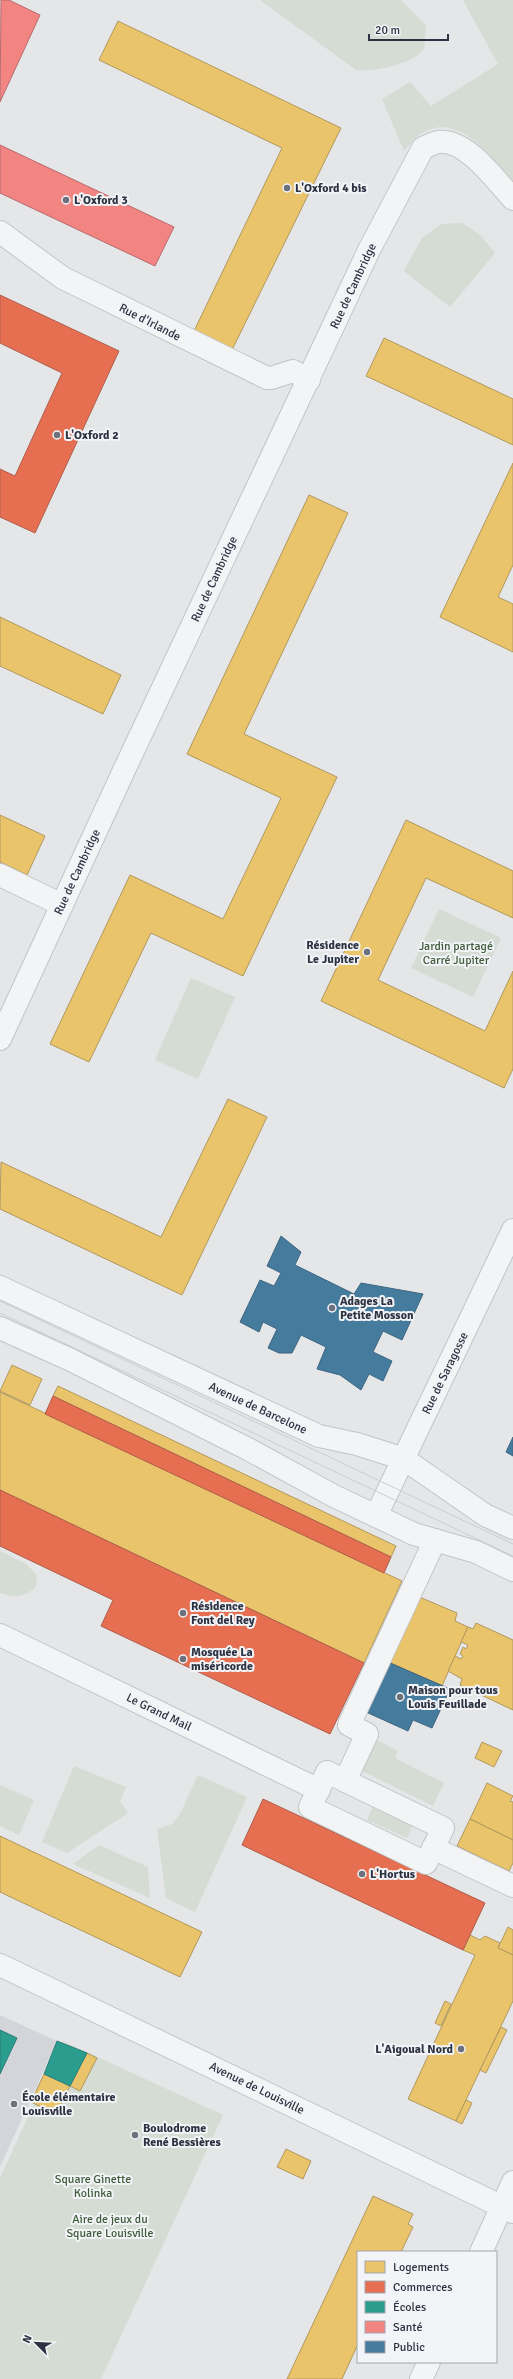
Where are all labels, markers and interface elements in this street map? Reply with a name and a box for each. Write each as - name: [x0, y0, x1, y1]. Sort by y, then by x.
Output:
- scale bar: [369, 16, 448, 42]
- text: 20 m: [375, 23, 400, 38]
- place label: L'Oxford 4 bis: [295, 181, 367, 196]
- marker: L'Oxford 4 bis: [282, 183, 292, 193]
- place label: L'Oxford 3: [74, 193, 128, 208]
- marker: L'Oxford 3: [61, 195, 71, 205]
- street label: Rue de Cambridge: [327, 241, 380, 331]
- street label: Rue d'Irlande: [116, 300, 183, 344]
- place label: L'Oxford 2: [65, 428, 119, 443]
- marker: L'Oxford 2: [52, 430, 62, 440]
- street label: Rue de Cambridge: [188, 534, 241, 624]
- street label: Rue de Cambridge: [51, 827, 104, 917]
- place label: Résidence Le Jupiter: [306, 938, 359, 967]
- park label: Jardin partagé Carré Jupiter: [419, 939, 493, 968]
- marker: Résidence Le Jupiter: [362, 947, 372, 957]
- place label: Adages La Petite Mosson: [340, 1294, 414, 1323]
- marker: Adages La Petite Mosson: [327, 1303, 337, 1313]
- street label: Rue de Saragosse: [419, 1330, 472, 1417]
- street label: Avenue de Barcelone: [206, 1379, 309, 1438]
- place label: Résidence Font del Rey: [191, 1599, 255, 1628]
- marker: Résidence Font del Rey: [178, 1608, 188, 1618]
- place label: Mosquée La miséricorde: [191, 1645, 253, 1674]
- marker: Mosquée La miséricorde: [178, 1654, 188, 1664]
- place label: Maison pour tous Louis Feuillade: [408, 1683, 499, 1712]
- street label: Le Grand Mail: [124, 1690, 194, 1735]
- marker: Maison pour tous Louis Feuillade: [395, 1692, 405, 1702]
- place label: L'Hortus: [370, 1867, 416, 1882]
- marker: L'Hortus: [357, 1869, 367, 1879]
- place label: L'Aigoual Nord: [375, 2042, 454, 2057]
- marker: L'Aigoual Nord: [456, 2044, 466, 2054]
- street label: Avenue de Louisville: [207, 2059, 307, 2118]
- place label: École élémentaire Louisville: [22, 2090, 116, 2119]
- marker: École élémentaire Louisville: [9, 2099, 19, 2109]
- place label: Boulodrome René Bessières: [143, 2121, 221, 2150]
- marker: Boulodrome René Bessières: [130, 2130, 140, 2140]
- park label: Square Ginette Kolinka: [55, 2172, 131, 2201]
- park label: Aire de jeux du Square Louisville: [66, 2212, 154, 2241]
- legend: [357, 2251, 497, 2363]
- text: Logements: [393, 2260, 449, 2275]
- text: Commerces: [393, 2280, 453, 2295]
- text: Écoles: [393, 2300, 426, 2315]
- text: Santé: [393, 2320, 422, 2335]
- north arrow: [16, 2323, 56, 2363]
- text: N: [20, 2333, 35, 2345]
- text: Public: [393, 2340, 425, 2355]

